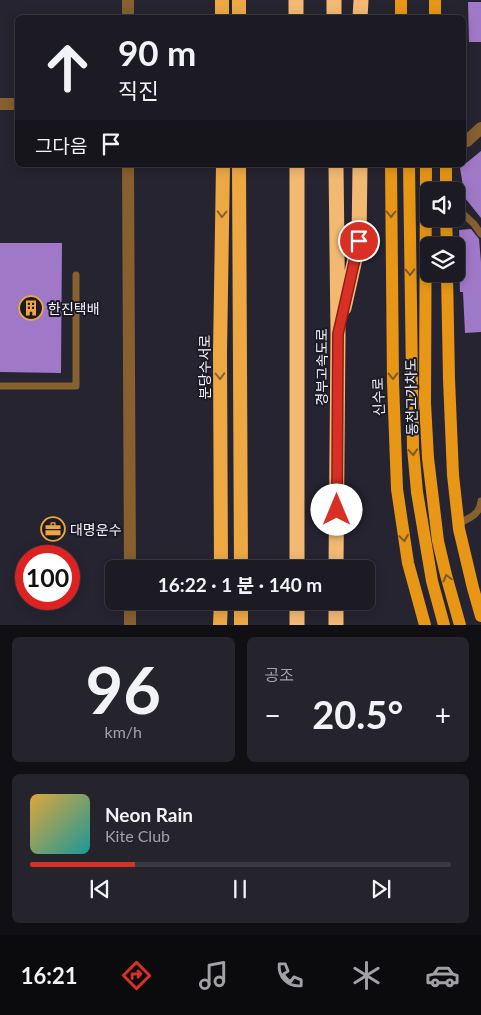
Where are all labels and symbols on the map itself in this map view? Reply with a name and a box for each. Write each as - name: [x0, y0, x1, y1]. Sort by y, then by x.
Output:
- one-way arrow: [217, 210, 227, 218]
- one-way arrow: [386, 210, 396, 218]
- pin: [338, 220, 380, 262]
- one-way arrow: [405, 268, 415, 276]
- building icon: 한진택배: [18, 295, 44, 321]
- place label: 한진택배: [48, 300, 100, 317]
- street label: 경부고속도로: [313, 328, 330, 406]
- street label: 분당수서로: [196, 335, 213, 399]
- street label: 동천고가차도: [402, 358, 420, 436]
- one-way arrow: [215, 372, 225, 380]
- one-way arrow: [388, 372, 398, 380]
- street label: 신수로: [369, 377, 387, 417]
- one-way arrow: [408, 448, 419, 456]
- position arrow: [310, 483, 362, 535]
- office icon: 대명운수: [40, 516, 66, 542]
- place label: 대명운수: [70, 521, 122, 538]
- one-way arrow: [399, 534, 409, 542]
- speed limit sign: 100: [15, 545, 80, 610]
- one-way arrow: [442, 575, 452, 583]

